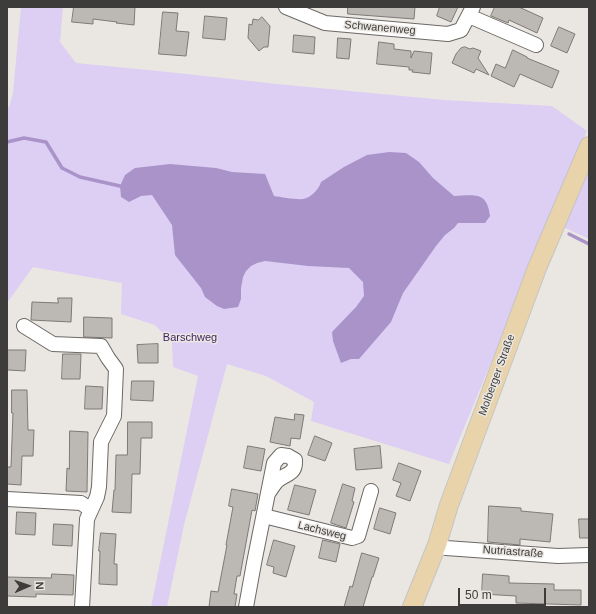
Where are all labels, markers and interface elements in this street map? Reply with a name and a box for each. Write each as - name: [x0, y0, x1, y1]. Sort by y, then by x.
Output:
- street label: Schwanenweg: [344, 18, 416, 38]
- park label: Barschweg: [163, 331, 217, 345]
- street label: Molberger Straße: [476, 333, 518, 417]
- street label: Lachsweg: [296, 519, 348, 543]
- street label: Nutriastraße: [482, 543, 544, 561]
- north arrow: [8, 566, 48, 606]
- scale bar: [460, 580, 548, 606]
- text: N: [34, 581, 46, 590]
- text: 50 m: [465, 588, 492, 602]

